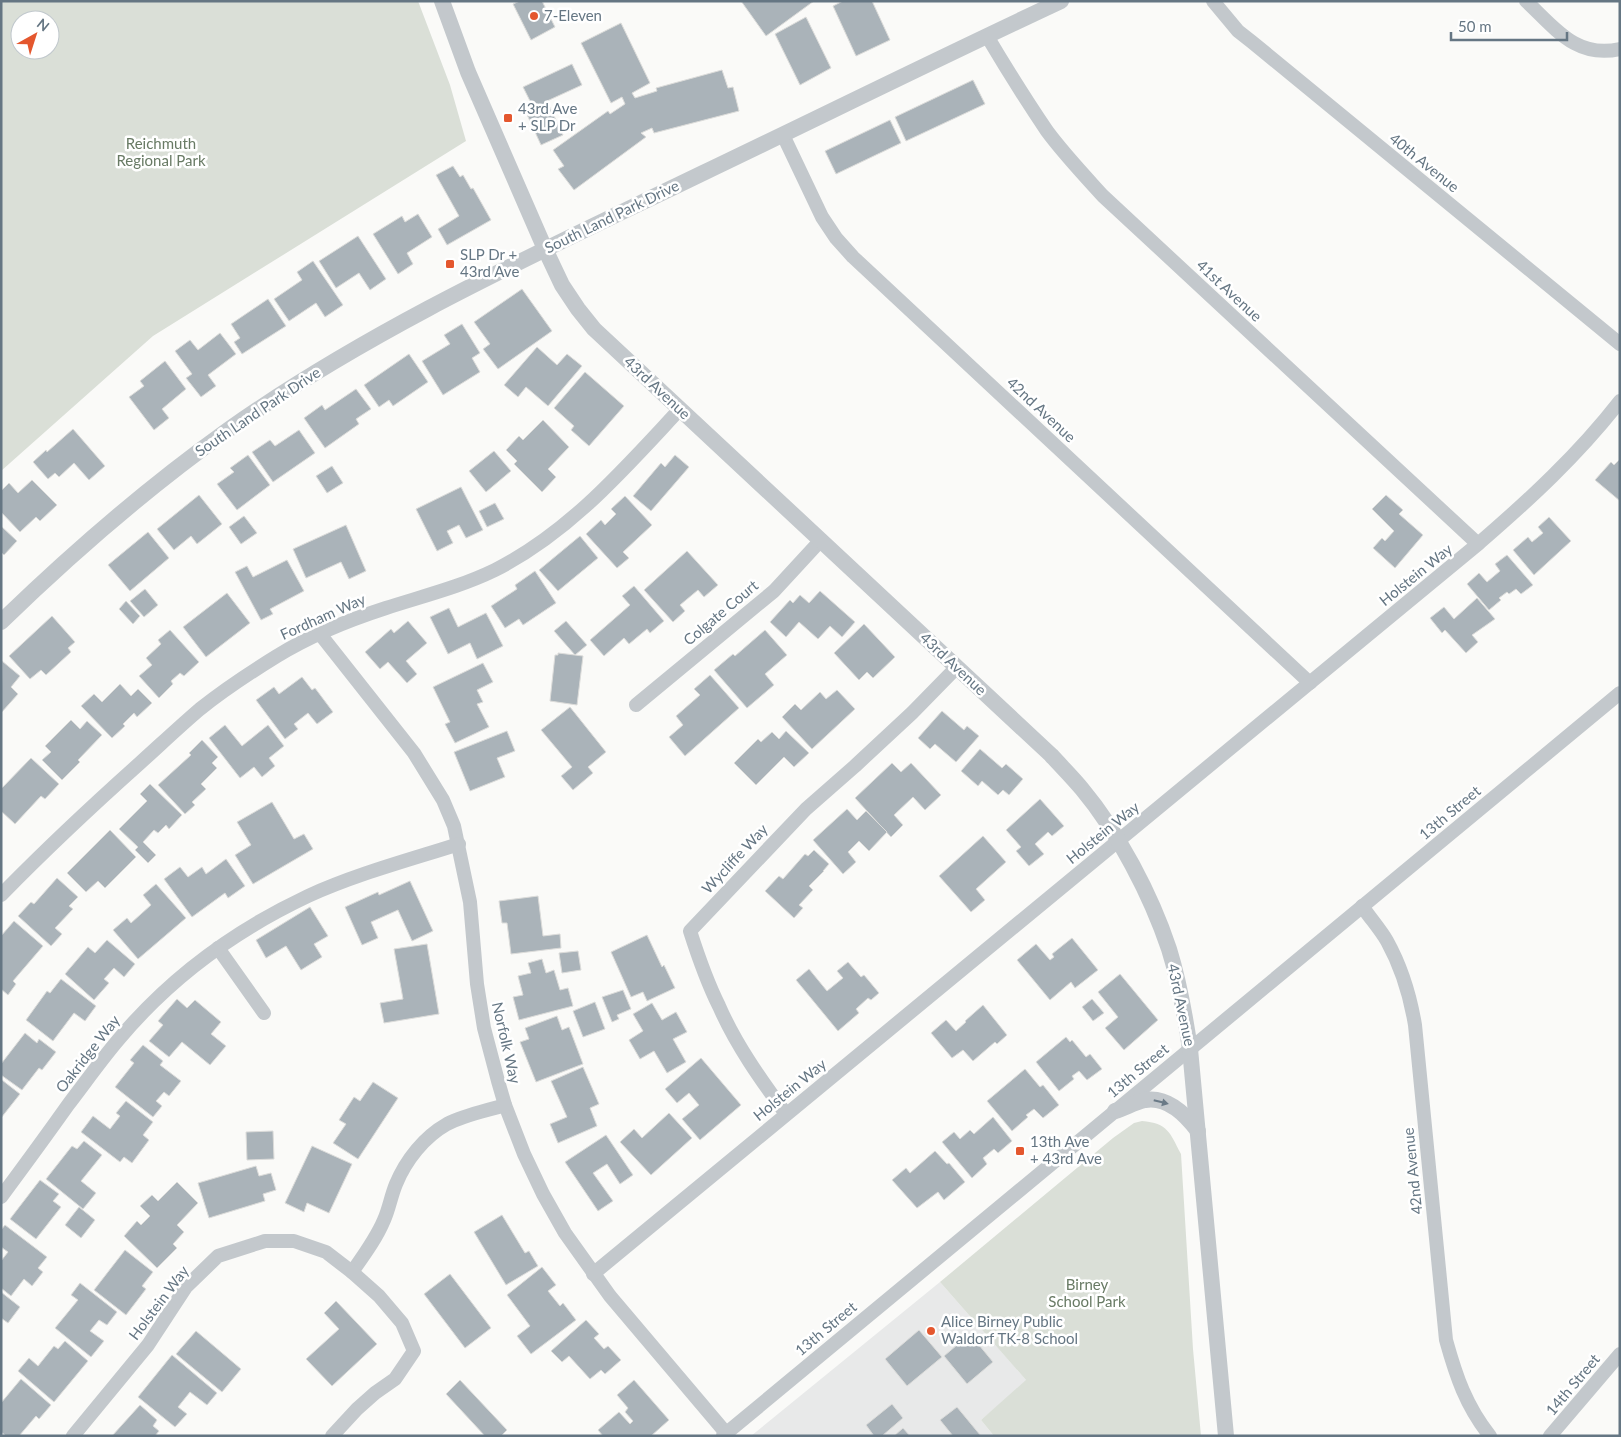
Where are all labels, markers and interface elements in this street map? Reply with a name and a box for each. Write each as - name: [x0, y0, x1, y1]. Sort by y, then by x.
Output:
- place label: 7-Eleven: [544, 6, 602, 24]
- north arrow: [10, 10, 60, 60]
- marker: 7-Eleven: [528, 10, 540, 22]
- scale bar: [1451, 10, 1567, 42]
- text: N: [34, 15, 53, 35]
- text: 50 m: [1458, 17, 1492, 35]
- place label: 43rd Ave + SLP Dr: [518, 99, 577, 134]
- marker: 43rd Ave + SLP Dr: [502, 112, 514, 124]
- street label: 40th Avenue: [1386, 129, 1463, 196]
- park label: Reichmuth Regional Park: [116, 134, 206, 169]
- street label: South Land Park Drive: [541, 176, 682, 256]
- place label: SLP Dr + 43rd Ave: [460, 245, 519, 280]
- street label: 41st Avenue: [1193, 256, 1266, 325]
- marker: SLP Dr + 43rd Ave: [444, 258, 456, 270]
- street label: 43rd Avenue: [621, 352, 695, 423]
- street label: South Land Park Drive: [191, 363, 324, 460]
- street label: 42nd Avenue: [1004, 373, 1080, 446]
- street label: Holstein Way: [1375, 539, 1456, 609]
- street label: Colgate Court: [679, 575, 762, 649]
- street label: Fordham Way: [277, 589, 368, 643]
- street label: 43rd Avenue: [917, 628, 991, 699]
- street label: 13th Street: [1415, 781, 1484, 843]
- street label: Holstein Way: [1062, 797, 1143, 867]
- street label: Wycliffe Way: [698, 820, 771, 897]
- street label: 43rd Avenue: [1164, 962, 1200, 1048]
- street label: Norfolk Way: [489, 1000, 525, 1086]
- street label: Oakridge Way: [51, 1011, 123, 1096]
- street label: 13th Street: [1103, 1039, 1172, 1101]
- street label: Holstein Way: [749, 1054, 830, 1124]
- one-way arrow: [1153, 1098, 1169, 1106]
- street label: 42nd Avenue: [1398, 1127, 1426, 1215]
- place label: 13th Ave + 43rd Ave: [1030, 1132, 1102, 1167]
- marker: 13th Ave + 43rd Ave: [1014, 1145, 1026, 1157]
- street label: Holstein Way: [124, 1262, 192, 1343]
- park label: Birney School Park: [1048, 1275, 1126, 1310]
- street label: 13th Street: [791, 1297, 860, 1359]
- place label: Alice Birney Public Waldorf TK-8 School: [941, 1312, 1078, 1347]
- marker: Alice Birney Public Waldorf TK-8 School: [925, 1325, 937, 1337]
- street label: 14th Street: [1541, 1350, 1603, 1419]

